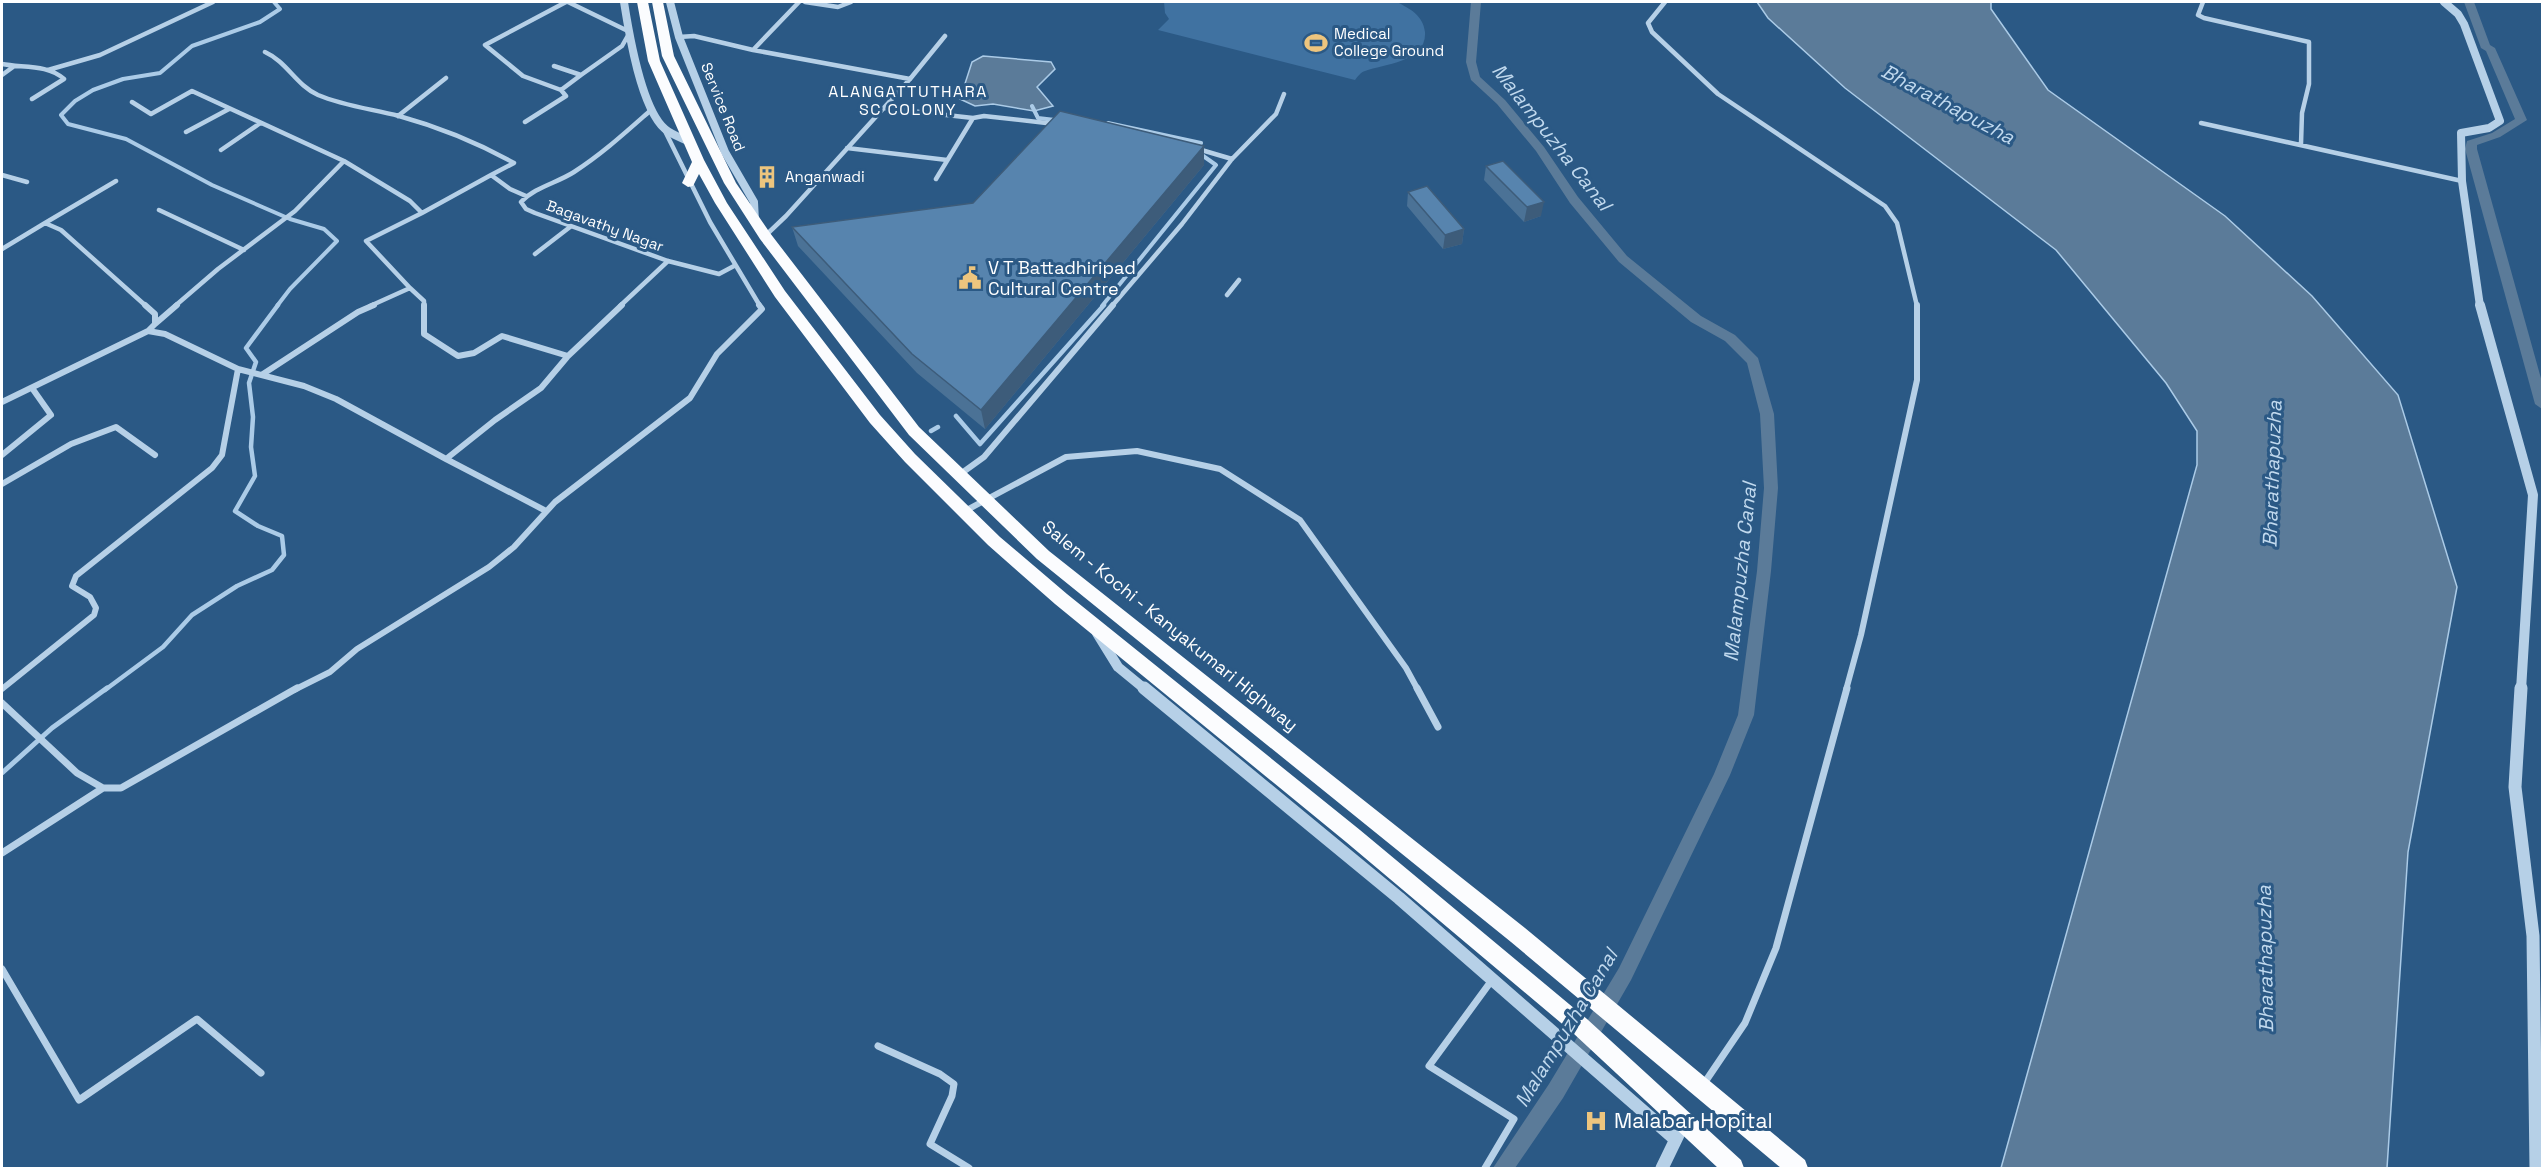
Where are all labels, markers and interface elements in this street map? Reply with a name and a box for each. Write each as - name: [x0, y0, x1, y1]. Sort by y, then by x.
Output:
- place label: Medical College Ground: [1334, 24, 1444, 60]
- sports icon: Medical College Ground: [1303, 30, 1329, 56]
- water label: Malampuzha Canal: [1486, 58, 1619, 218]
- water label: Bharathapuzha: [1877, 58, 2020, 150]
- street label: Service Road: [697, 60, 750, 154]
- district label: ALANGATTUTHARA SC COLONY: [828, 81, 988, 120]
- building icon: Anganwadi: [754, 164, 780, 190]
- place label: Anganwadi: [785, 167, 865, 186]
- street label: Bagavathy Nagar: [544, 195, 667, 256]
- place label: V T Battadhiripad Cultural Centre: [988, 256, 1136, 300]
- public building icon: V T Battadhiripad Cultural Centre: [957, 265, 983, 291]
- water label: Bharathapuzha: [2256, 399, 2288, 548]
- water label: Malampuzha Canal: [1718, 479, 1763, 663]
- street label: Salem - Kochi - Kanyakumari Highway: [1038, 515, 1303, 736]
- water label: Bharathapuzha: [2251, 885, 2279, 1033]
- water label: Malampuzha Canal: [1509, 942, 1625, 1112]
- place label: Malabar Hopital: [1614, 1107, 1773, 1134]
- hospital icon: Malabar Hopital: [1583, 1108, 1609, 1134]

